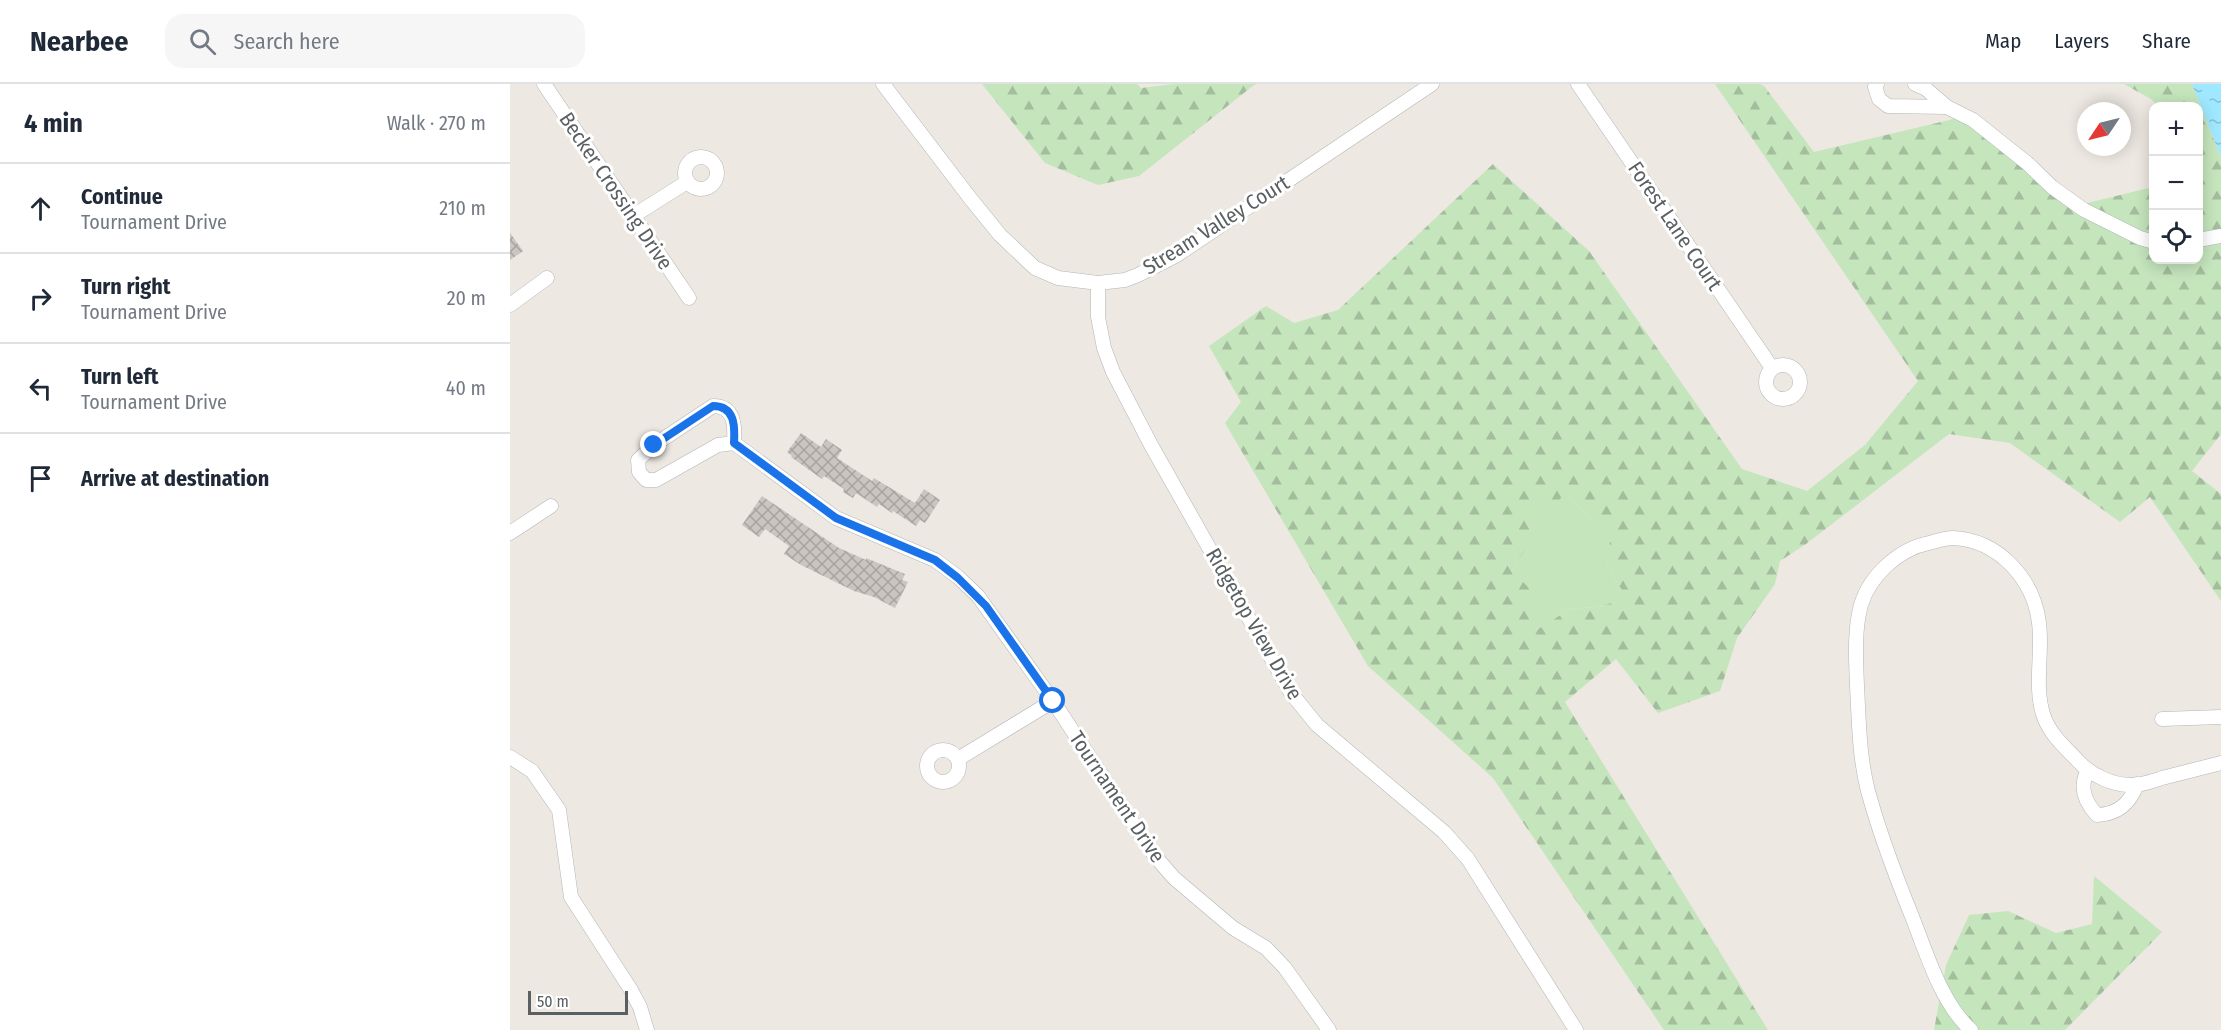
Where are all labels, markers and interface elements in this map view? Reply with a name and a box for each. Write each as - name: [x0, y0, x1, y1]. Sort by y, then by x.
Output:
- search box: [165, 14, 585, 68]
- text: Nearbee: [30, 25, 129, 58]
- icon: search: [186, 25, 219, 58]
- text: Search here: [234, 28, 340, 55]
- text: Map: [1985, 28, 2021, 54]
- text: Layers: [2054, 28, 2109, 54]
- text: Share: [2142, 28, 2191, 54]
- north arrow: [2077, 102, 2131, 156]
- map controls: [2149, 102, 2203, 264]
- button: +: [2149, 102, 2203, 156]
- street label: Becker Crossing Drive: [554, 107, 678, 275]
- text: 4 min: [24, 108, 83, 139]
- text: Walk · 270 m: [387, 111, 486, 135]
- button: −: [2149, 156, 2203, 210]
- street label: Forest Lane Court: [1622, 157, 1728, 295]
- street label: Stream Valley Court: [1138, 170, 1294, 280]
- text: Continue: [81, 183, 163, 210]
- icon: ahead: [24, 192, 57, 225]
- text: 210 m: [439, 196, 486, 220]
- text: Tournament Drive: [81, 210, 227, 234]
- button: locate: [2149, 210, 2203, 264]
- text: Turn right: [81, 273, 170, 300]
- icon: right: [24, 282, 57, 315]
- text: 20 m: [447, 286, 486, 310]
- text: Tournament Drive: [81, 300, 227, 324]
- text: Turn left: [81, 363, 159, 390]
- icon: left: [24, 372, 57, 405]
- text: 40 m: [446, 376, 486, 400]
- text: Tournament Drive: [81, 390, 227, 414]
- route end: [640, 431, 666, 457]
- icon: arrive: [24, 462, 57, 495]
- text: Arrive at destination: [81, 465, 269, 492]
- street label: Ridgetop View Drive: [1200, 543, 1308, 705]
- route start: [1039, 687, 1065, 713]
- street label: Tournament Drive: [1063, 726, 1171, 868]
- scale bar: [528, 988, 628, 1016]
- text: 50 m: [537, 992, 569, 1011]

